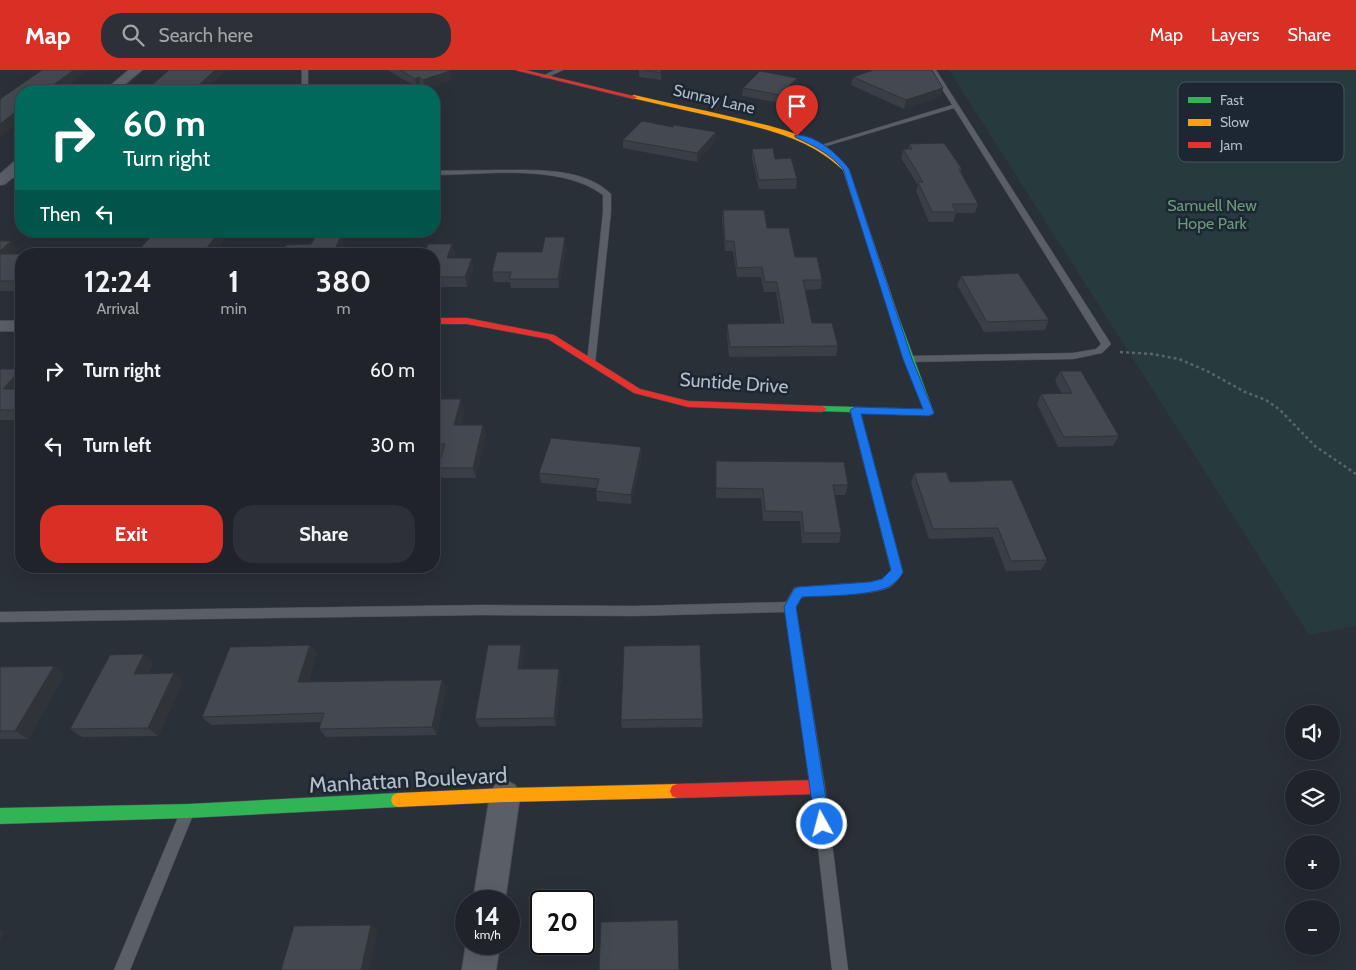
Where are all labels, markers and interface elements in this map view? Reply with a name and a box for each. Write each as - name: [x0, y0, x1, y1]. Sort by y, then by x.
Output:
- search box: [101, 13, 451, 58]
- text: Map: [25, 21, 71, 50]
- icon: search: [119, 21, 147, 49]
- text: Search here: [159, 24, 253, 47]
- text: Map: [1150, 24, 1183, 46]
- text: Layers: [1211, 24, 1260, 46]
- text: Share: [1288, 24, 1331, 46]
- street label: Sunray Lane: [671, 80, 757, 118]
- legend: [1178, 82, 1344, 162]
- pin: [776, 85, 818, 136]
- text: Fast: [1220, 91, 1244, 109]
- icon: arrive: [783, 92, 811, 120]
- text: 60 m: [123, 102, 206, 145]
- icon: right: [40, 105, 105, 170]
- text: Slow: [1220, 113, 1249, 131]
- text: Jam: [1219, 136, 1242, 154]
- text: Turn right: [123, 145, 210, 172]
- park label: Samuell New Hope Park: [1167, 196, 1257, 233]
- icon: left: [91, 200, 119, 228]
- text: Then: [40, 203, 81, 226]
- text: 12:24: [84, 263, 152, 300]
- text: 1: [228, 263, 239, 300]
- text: 380: [316, 263, 371, 300]
- text: Arrival: [97, 299, 139, 318]
- text: min: [221, 299, 247, 318]
- text: m: [336, 299, 351, 318]
- icon: right: [40, 357, 68, 385]
- text: Turn right: [83, 359, 161, 382]
- text: 60 m: [370, 359, 415, 382]
- street label: Suntide Drive: [679, 368, 789, 398]
- icon: left: [40, 432, 68, 460]
- text: Turn left: [83, 434, 151, 457]
- text: 30 m: [371, 434, 415, 457]
- button: Exit: [40, 505, 223, 563]
- button: Share: [233, 505, 415, 563]
- map controls: [1285, 705, 1340, 955]
- button: sound: [1285, 705, 1340, 760]
- street label: Manhattan Boulevard: [308, 761, 508, 799]
- button: layers: [1285, 770, 1340, 825]
- position arrow: [795, 797, 847, 849]
- button: +: [1285, 835, 1340, 890]
- speed limit sign: 20: [530, 890, 595, 955]
- button: −: [1285, 900, 1340, 955]
- text: 14: [475, 901, 500, 931]
- text: km/h: [474, 927, 501, 942]

